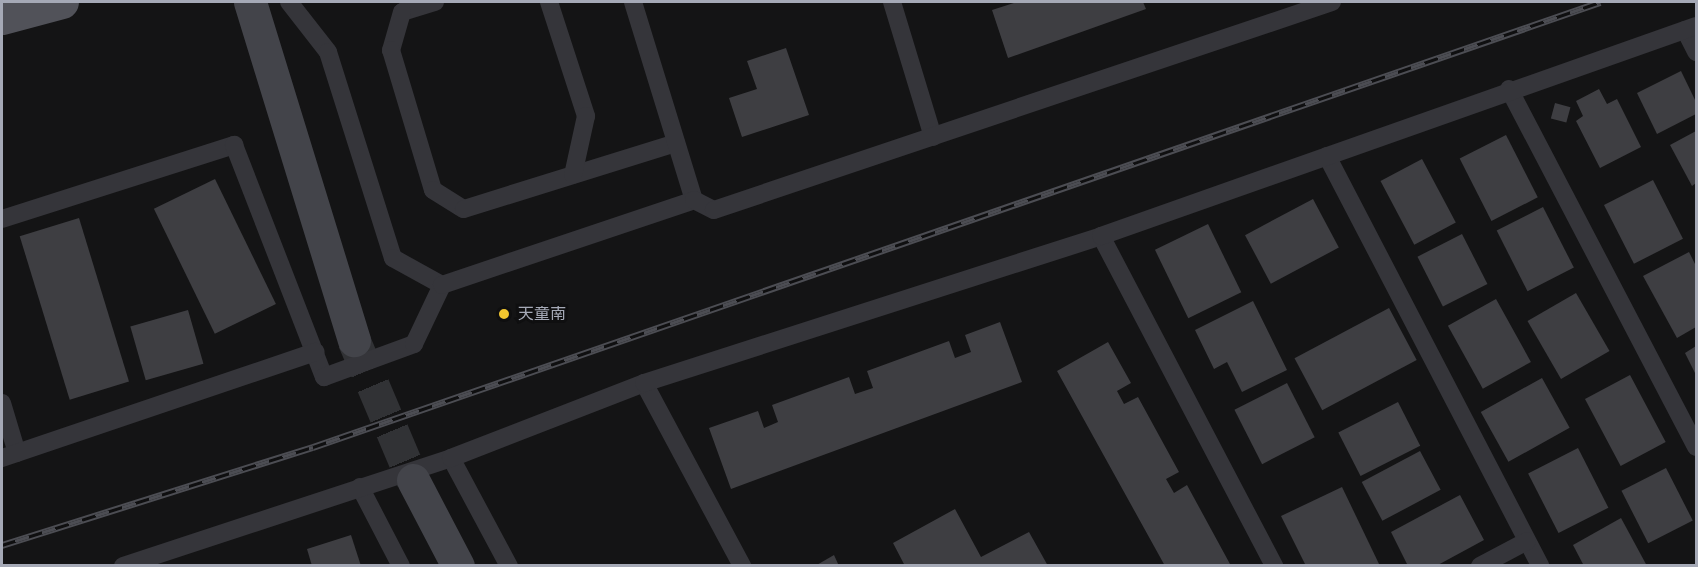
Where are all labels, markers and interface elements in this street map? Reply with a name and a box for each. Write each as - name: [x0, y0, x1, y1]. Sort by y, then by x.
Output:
- place label: 天童南: [518, 304, 566, 324]
- marker: 天童南: [495, 305, 513, 323]

